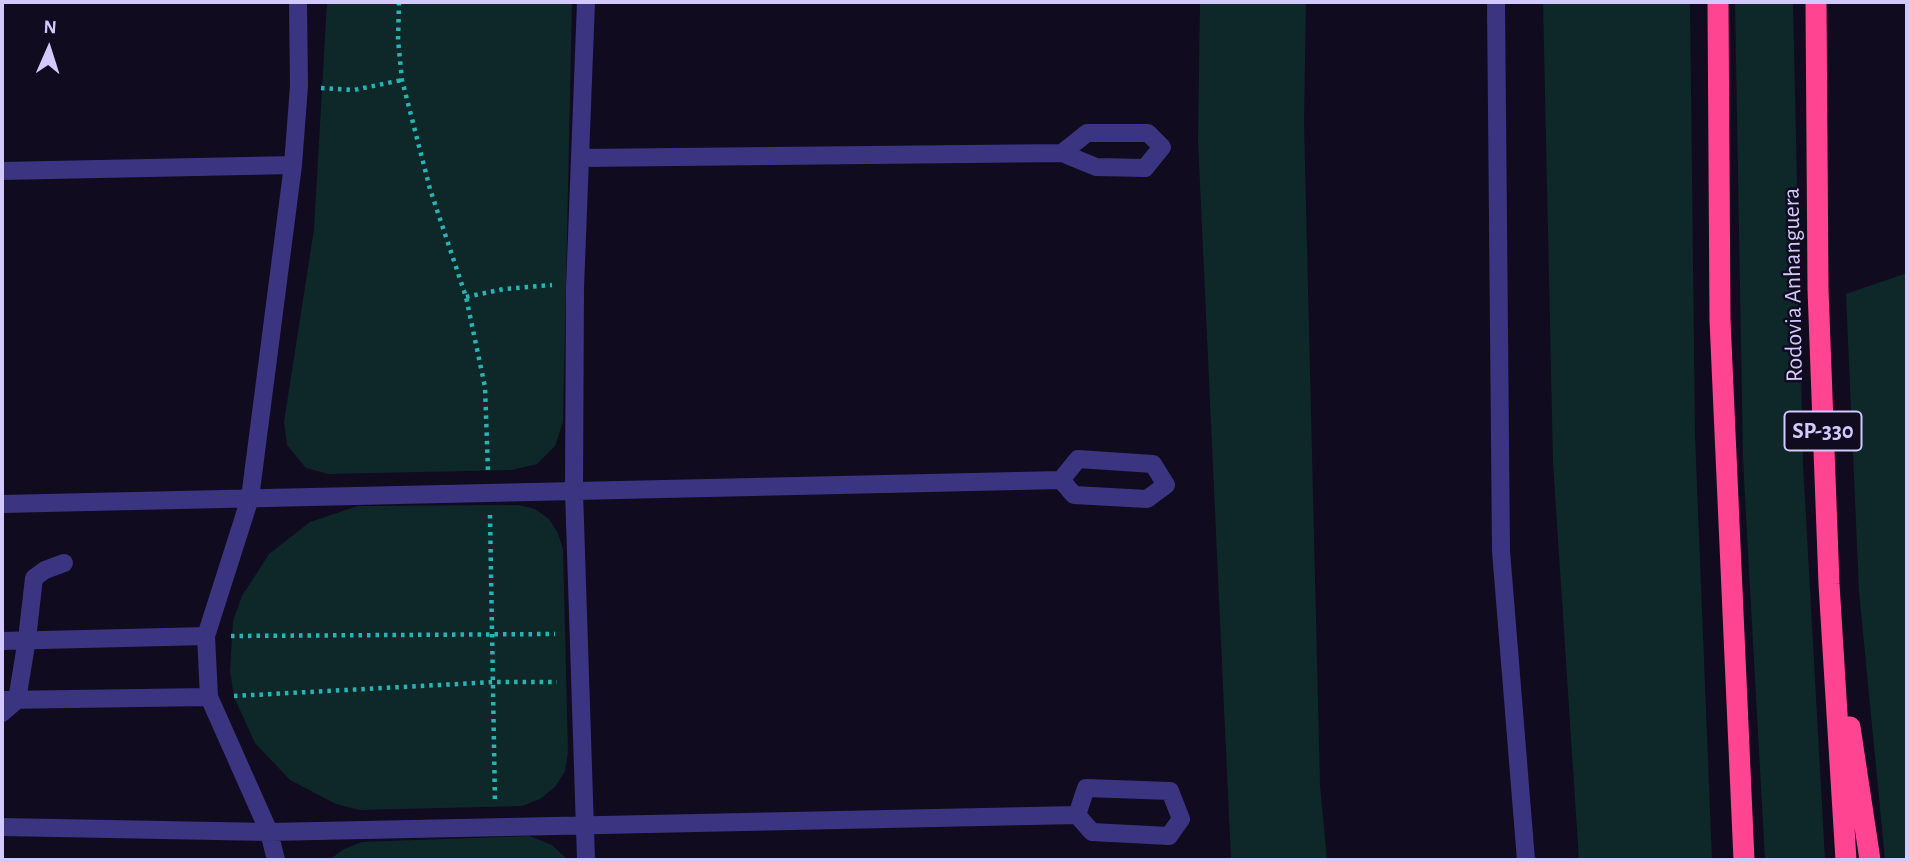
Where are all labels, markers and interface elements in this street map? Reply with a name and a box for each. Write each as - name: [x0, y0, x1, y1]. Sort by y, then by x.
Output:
- north arrow: [14, 14, 84, 84]
- text: N: [43, 18, 57, 37]
- street label: Rodovia Anhanguera: [1777, 188, 1809, 382]
- road number: SP-330: [1784, 412, 1862, 450]

